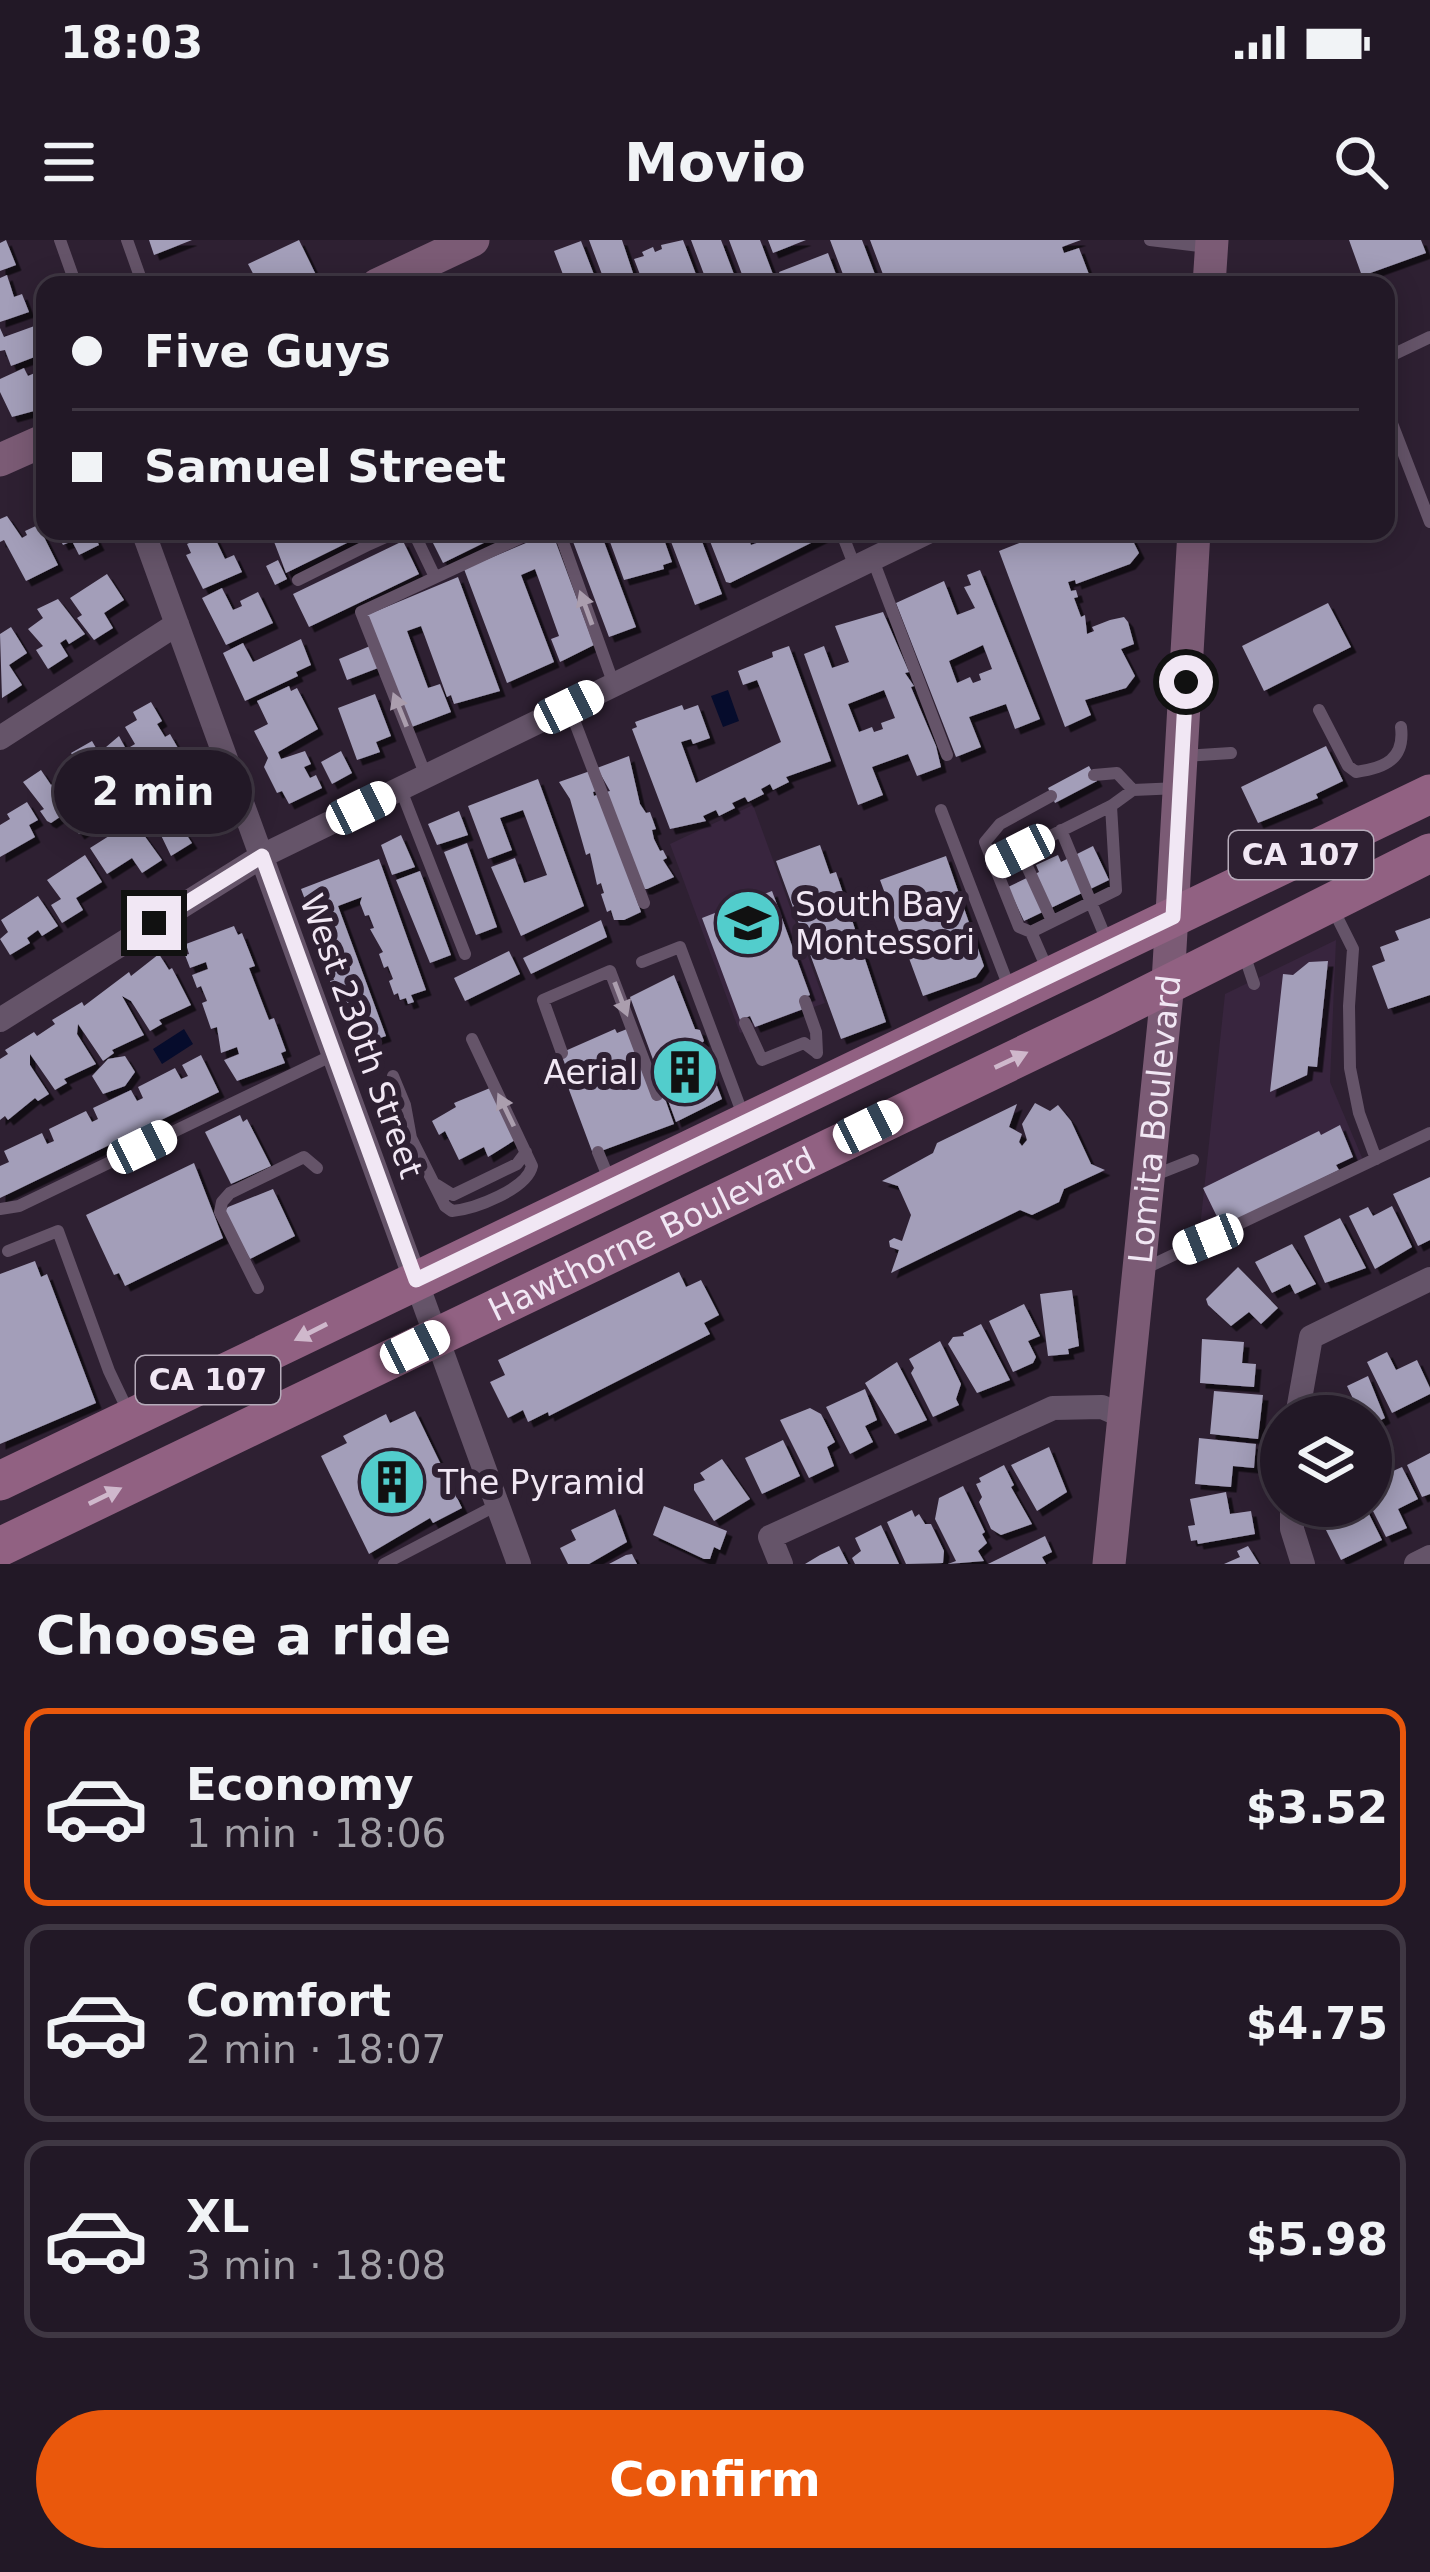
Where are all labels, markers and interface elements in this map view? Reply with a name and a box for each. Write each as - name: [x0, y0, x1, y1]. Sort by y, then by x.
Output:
- text: 18:03: [60, 16, 203, 69]
- icon: menu: [36, 129, 102, 195]
- icon: search: [1328, 129, 1394, 195]
- text: Movio: [624, 131, 806, 194]
- text: Five Guys: [144, 325, 391, 378]
- text: Samuel Street: [144, 440, 506, 493]
- one-way arrow: [576, 590, 594, 626]
- route start: [1159, 655, 1213, 709]
- car: [529, 675, 609, 739]
- one-way arrow: [390, 691, 409, 727]
- callout: 2 min: [55, 749, 253, 833]
- text: 2 min: [92, 769, 214, 814]
- car: [321, 776, 401, 840]
- car: [980, 819, 1060, 883]
- road number: CA 107: [1229, 831, 1373, 879]
- place label: South Bay Montessori: [795, 885, 975, 962]
- school or university icon: South Bay Montessori: [713, 888, 783, 958]
- street label: West 230th Street: [292, 889, 431, 1183]
- route end: [127, 896, 181, 950]
- street label: Lomita Boulevard: [1121, 973, 1189, 1266]
- one-way arrow: [612, 981, 631, 1017]
- building icon: Aerial: [650, 1037, 720, 1107]
- one-way arrow: [994, 1050, 1029, 1070]
- place label: Aerial: [544, 1053, 638, 1092]
- one-way arrow: [496, 1092, 516, 1127]
- car: [828, 1095, 908, 1159]
- car: [102, 1115, 182, 1179]
- street label: Hawthorne Boulevard: [482, 1139, 822, 1329]
- car: [1168, 1209, 1248, 1269]
- car: [375, 1315, 455, 1379]
- one-way arrow: [293, 1322, 328, 1342]
- road number: CA 107: [136, 1356, 280, 1404]
- map controls: [1260, 1395, 1392, 1527]
- button: layers: [1260, 1395, 1392, 1527]
- building icon: The Pyramid: [357, 1447, 427, 1517]
- place label: The Pyramid: [437, 1463, 645, 1502]
- one-way arrow: [88, 1486, 123, 1506]
- text: Choose a ride: [36, 1604, 452, 1667]
- icon: car: [42, 1753, 150, 1861]
- text: Economy: [186, 1758, 414, 1811]
- text: $3.52: [1246, 1781, 1388, 1834]
- text: 1 min · 18:06: [186, 1811, 446, 1856]
- icon: car: [42, 1969, 150, 2077]
- text: Comfort: [186, 1974, 391, 2027]
- text: $4.75: [1246, 1997, 1388, 2050]
- text: 2 min · 18:07: [186, 2027, 446, 2072]
- icon: car: [42, 2185, 150, 2293]
- text: XL: [186, 2190, 249, 2243]
- text: $5.98: [1246, 2213, 1388, 2266]
- text: 3 min · 18:08: [186, 2243, 446, 2288]
- button: Confirm: [36, 2410, 1394, 2548]

